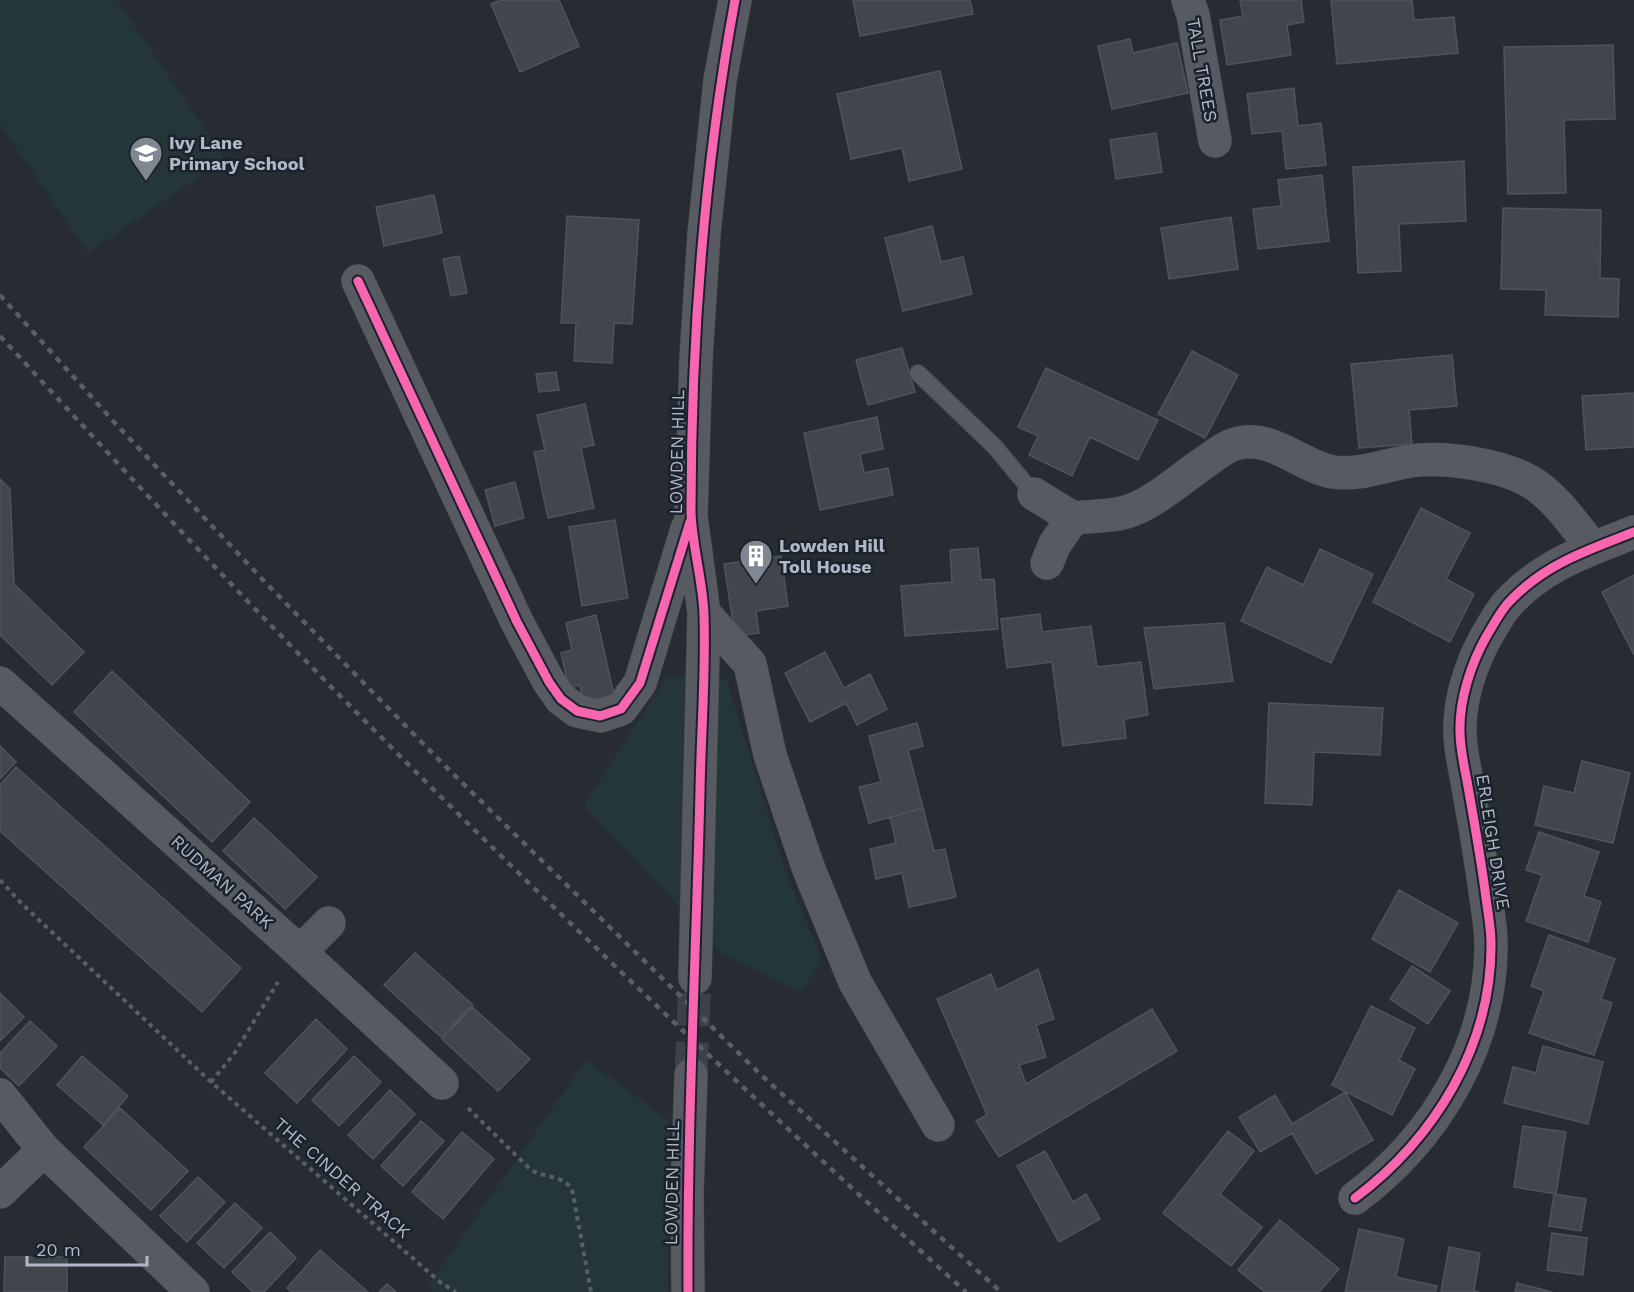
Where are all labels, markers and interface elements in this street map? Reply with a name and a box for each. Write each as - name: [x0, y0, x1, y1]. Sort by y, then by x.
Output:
- street label: TALL TREES: [1183, 16, 1222, 124]
- place label: Ivy Lane Primary School: [169, 132, 305, 174]
- school or university icon: Ivy Lane Primary School: [128, 135, 164, 182]
- street label: LOWDEN HILL: [665, 389, 688, 515]
- place label: Lowden Hill Toll House: [779, 535, 885, 577]
- building icon: Lowden Hill Toll House: [738, 538, 774, 585]
- street label: ERLEIGH DRIVE: [1472, 773, 1515, 911]
- street label: RUDMAN PARK: [167, 830, 278, 933]
- street label: THE CINDER TRACK: [270, 1113, 415, 1242]
- street label: LOWDEN HILL: [660, 1120, 683, 1246]
- scale bar: [27, 1229, 147, 1267]
- text: 20 m: [36, 1239, 81, 1260]

